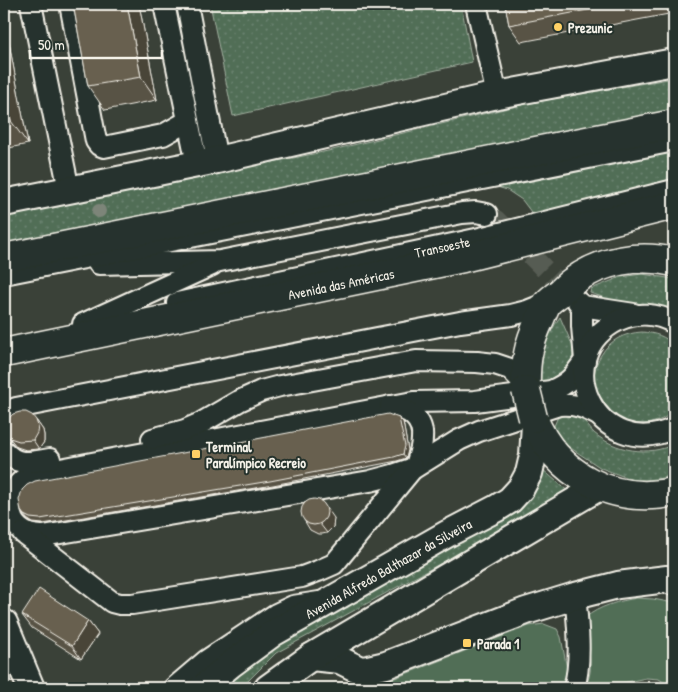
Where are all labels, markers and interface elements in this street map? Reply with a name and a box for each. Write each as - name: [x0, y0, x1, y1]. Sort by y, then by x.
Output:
- place label: Prezunic: [568, 18, 613, 37]
- marker: Prezunic: [552, 21, 564, 33]
- scale bar: [30, 28, 162, 60]
- text: 50 m: [38, 34, 65, 55]
- street label: Transoeste: [413, 231, 472, 261]
- street label: Avenida das Américas: [286, 263, 396, 304]
- place label: Terminal Paralímpico Recreio: [205, 437, 306, 474]
- marker: Terminal Paralímpico Recreio: [190, 448, 202, 460]
- street label: Avenida Alfredo Balthazar da Silveira: [301, 513, 475, 622]
- place label: Parada 1: [477, 634, 519, 653]
- marker: Parada 1: [461, 637, 473, 649]

